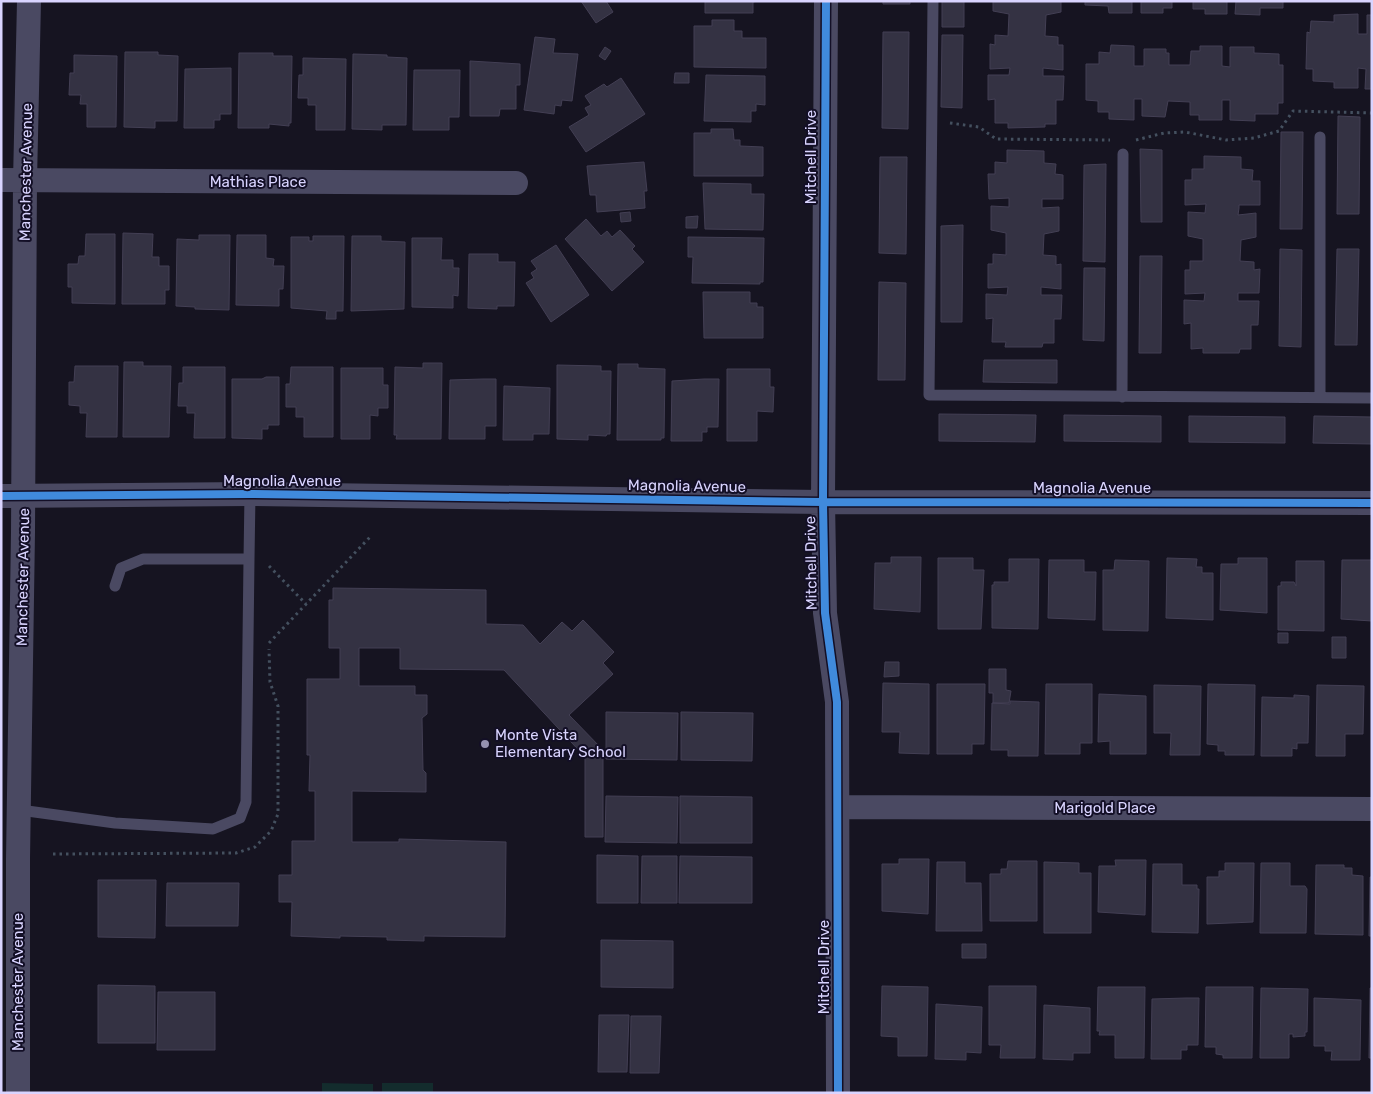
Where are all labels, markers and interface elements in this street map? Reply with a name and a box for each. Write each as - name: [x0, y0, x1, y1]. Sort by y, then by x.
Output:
- street label: Manchester Avenue: [16, 103, 36, 241]
- street label: Mitchell Drive: [802, 110, 820, 204]
- street label: Mathias Place: [210, 173, 306, 191]
- street label: Magnolia Avenue: [223, 472, 341, 490]
- street label: Magnolia Avenue: [628, 476, 746, 496]
- street label: Magnolia Avenue: [1033, 479, 1151, 497]
- street label: Manchester Avenue: [13, 508, 33, 646]
- street label: Mitchell Drive: [801, 516, 821, 610]
- place label: Monte Vista Elementary School: [495, 726, 626, 761]
- marker: Monte Vista Elementary School: [479, 738, 491, 750]
- street label: Marigold Place: [1054, 799, 1156, 817]
- street label: Manchester Avenue: [9, 913, 27, 1051]
- street label: Mitchell Drive: [815, 920, 833, 1014]

